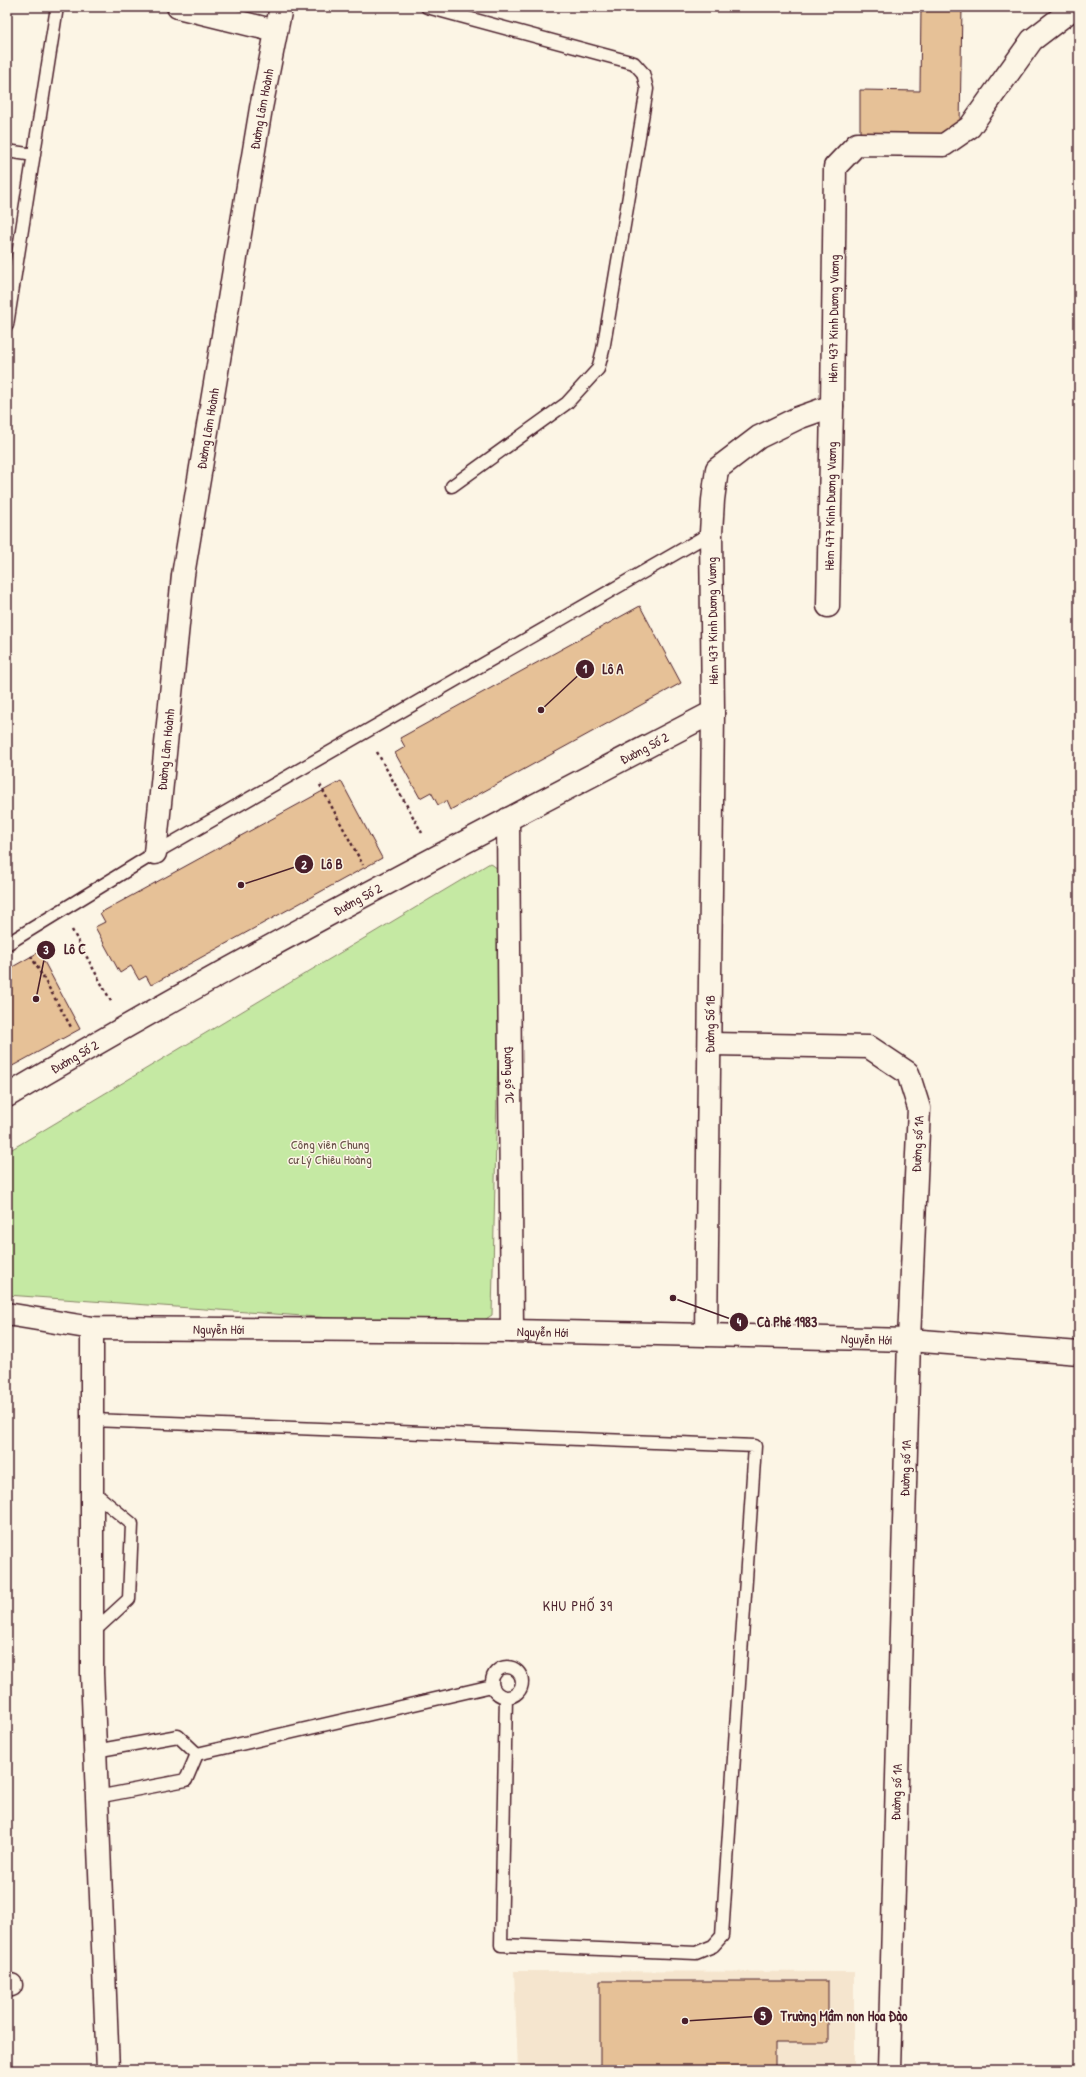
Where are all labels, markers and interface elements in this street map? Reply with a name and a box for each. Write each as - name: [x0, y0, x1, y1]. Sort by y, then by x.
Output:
- street label: Đường Lâm Hoành: [245, 66, 278, 151]
- street label: Hẻm 437 Kinh Dương Vương: [823, 254, 843, 383]
- street label: Đường Lâm Hoành: [192, 386, 223, 470]
- street label: Hẻm 477 Kinh Dương Vương: [820, 441, 840, 571]
- street label: Hẻm 437 Kinh Dương Vương: [702, 557, 722, 685]
- callout: Lô A: [575, 656, 632, 682]
- text: Lô A: [603, 659, 624, 678]
- text: 1: [583, 660, 588, 677]
- street label: Đường Lâm Hoành: [152, 707, 179, 791]
- street label: Đường Số 2: [617, 728, 672, 768]
- callout: Lô B: [294, 851, 351, 877]
- text: Lô B: [321, 854, 343, 873]
- text: 2: [301, 856, 307, 873]
- street label: Đường Số 2: [330, 879, 385, 919]
- callout: Lô C: [36, 937, 94, 963]
- text: Lô C: [64, 939, 86, 958]
- text: 3: [43, 941, 49, 958]
- street label: Đường Số 1B: [700, 995, 719, 1053]
- street label: Đường Số 2: [47, 1036, 102, 1077]
- street label: Đường số 1C: [501, 1046, 519, 1104]
- street label: Đường số 1A: [907, 1115, 928, 1173]
- park label: Công viên Chung cư Lý Chiêu Hoàng: [288, 1135, 372, 1168]
- callout: Cà Phê 1983: [729, 1309, 825, 1335]
- text: Cà Phê 1983: [757, 1312, 818, 1331]
- text: 4: [737, 1313, 742, 1330]
- street label: Nguyễn Hới: [193, 1320, 245, 1338]
- street label: Nguyễn Hới: [517, 1322, 569, 1341]
- street label: Nguyễn Hới: [841, 1329, 893, 1349]
- street label: Đường số 1A: [895, 1439, 915, 1497]
- district label: KHU PHỐ 39: [543, 1596, 613, 1615]
- street label: Đường số 1A: [886, 1763, 906, 1821]
- callout: Trường Mầm non Hoa Đào: [753, 2003, 915, 2029]
- text: Trường Mầm non Hoa Đào: [780, 2006, 908, 2027]
- text: 5: [760, 2007, 766, 2024]

